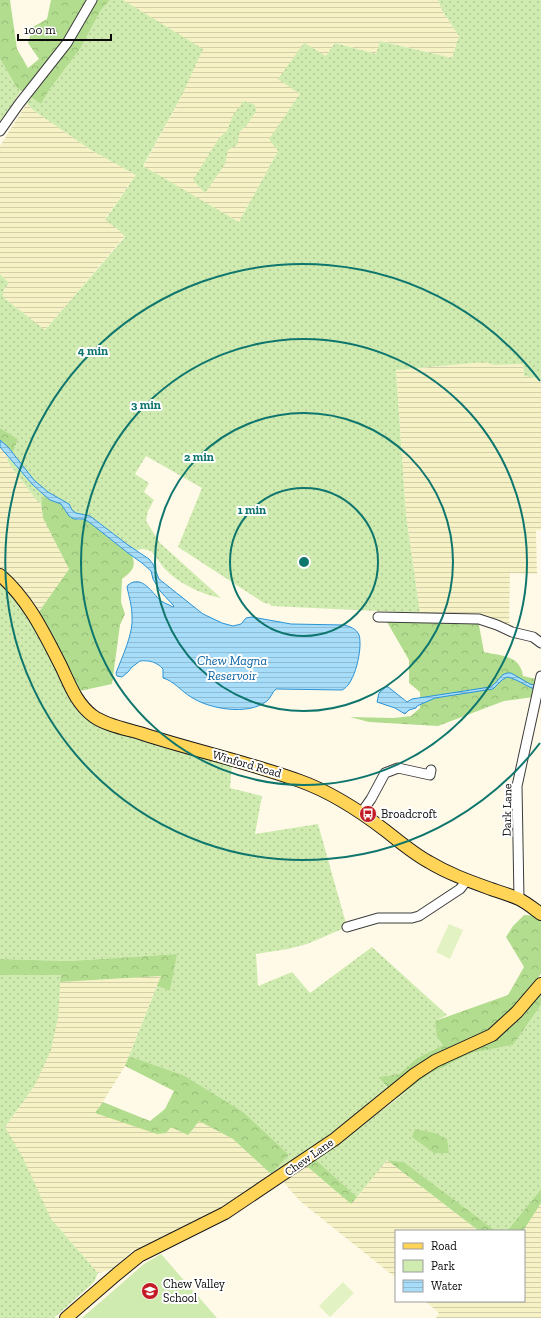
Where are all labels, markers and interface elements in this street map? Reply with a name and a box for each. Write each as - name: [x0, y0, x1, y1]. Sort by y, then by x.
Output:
- scale bar: [18, 16, 111, 42]
- text: 100 m: [24, 23, 56, 37]
- text: 4 min: [78, 344, 108, 358]
- text: 3 min: [131, 398, 161, 412]
- text: 2 min: [184, 450, 214, 464]
- text: 1 min: [238, 503, 266, 517]
- centre of rings: [297, 555, 311, 569]
- water label: Chew Magna Reservoir: [197, 653, 267, 683]
- street label: Winford Road: [211, 747, 284, 781]
- street label: Dark Lane: [500, 783, 514, 837]
- bus stop icon: Broadcroft: [358, 804, 378, 824]
- place label: Broadcroft: [381, 807, 437, 821]
- street label: Chew Lane: [282, 1135, 336, 1179]
- legend: [395, 1230, 525, 1302]
- text: Road: [431, 1239, 457, 1253]
- text: Park: [431, 1259, 456, 1273]
- place label: Chew Valley School: [163, 1277, 226, 1305]
- text: Water: [431, 1279, 463, 1293]
- school or university icon: Chew Valley School: [140, 1281, 160, 1301]

